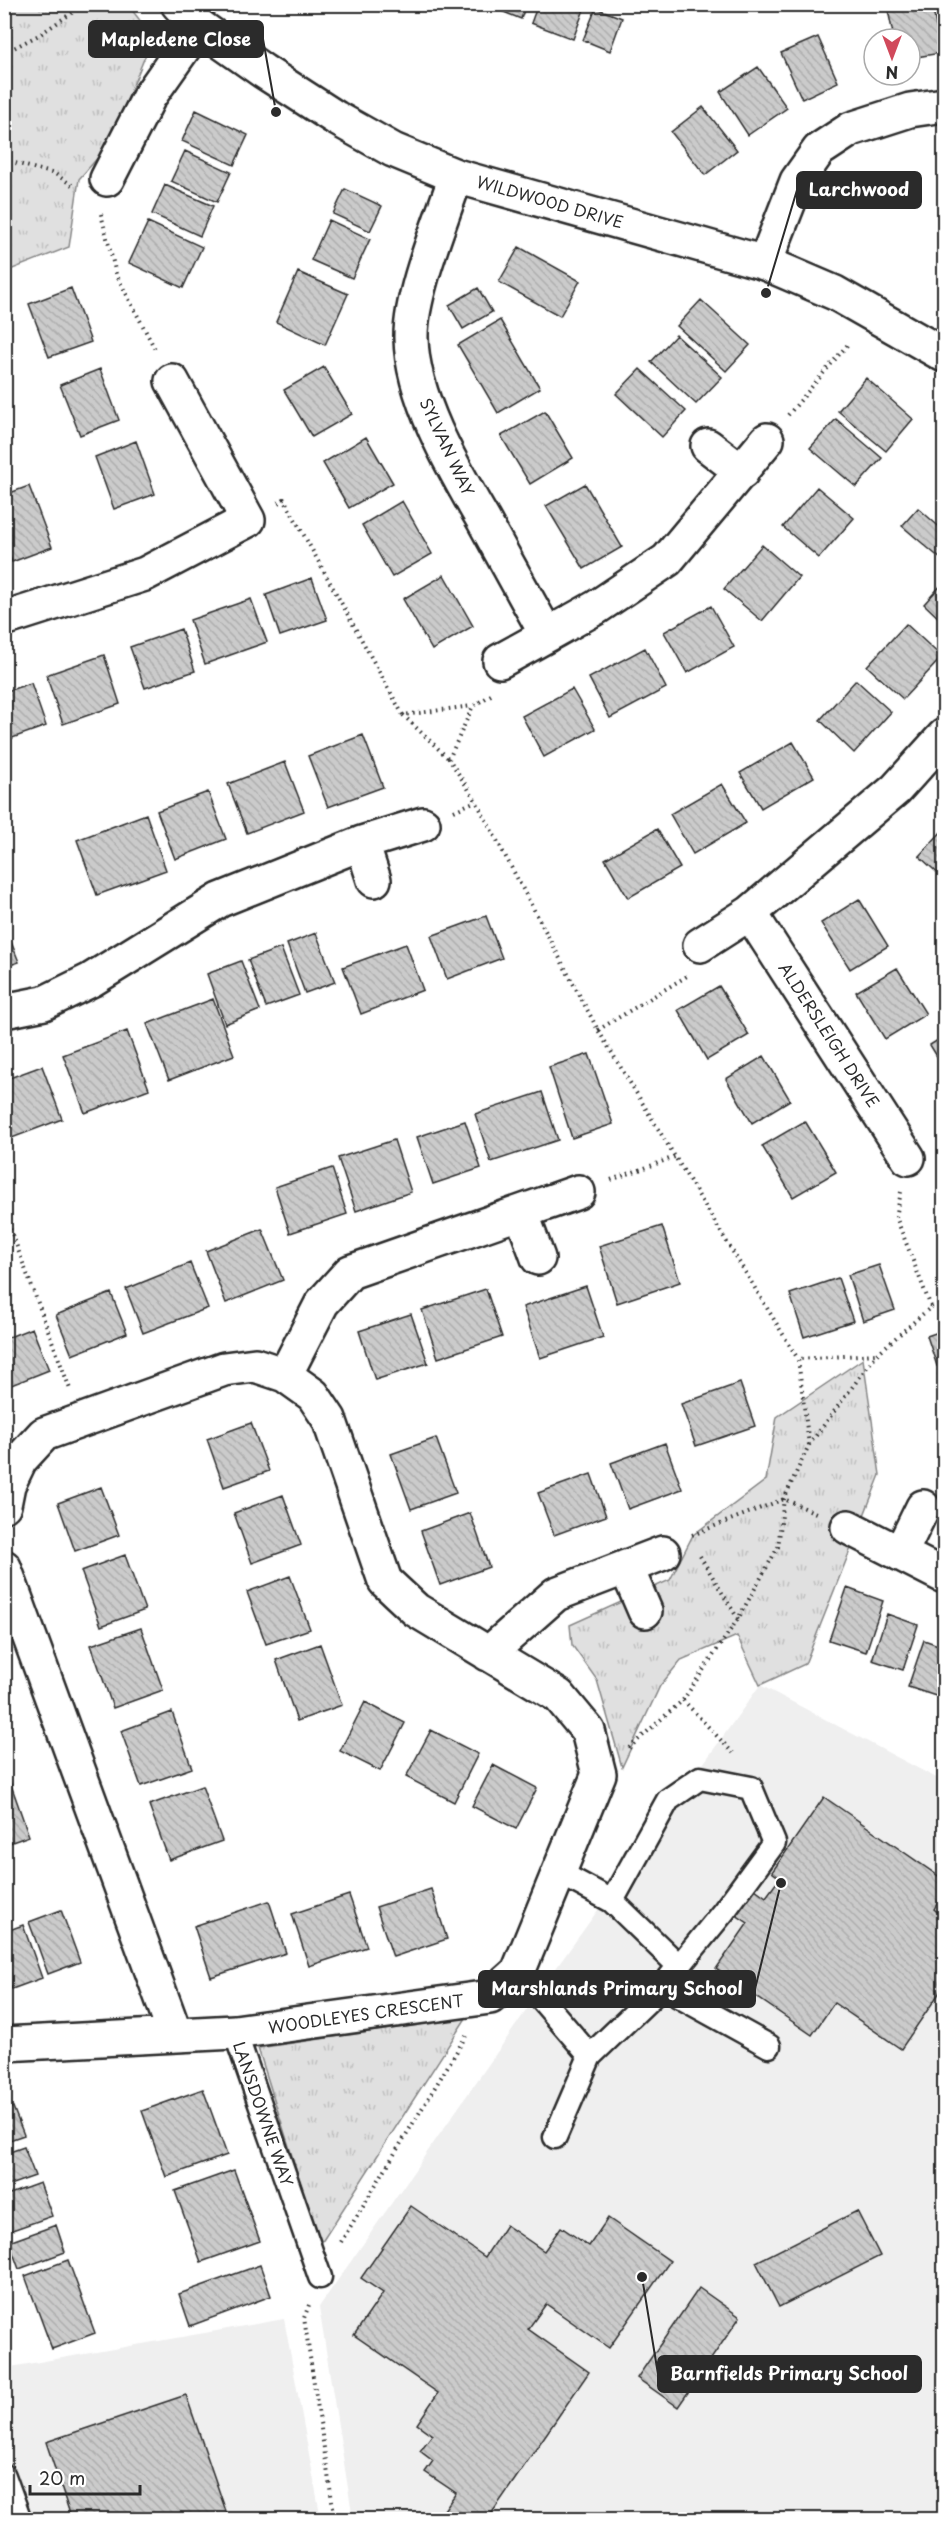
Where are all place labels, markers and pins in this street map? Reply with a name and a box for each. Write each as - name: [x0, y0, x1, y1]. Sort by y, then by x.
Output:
- callout: Mapledene Close: [89, 21, 263, 57]
- callout: Larchwood: [797, 172, 921, 208]
- callout: Marshlands Primary School: [479, 1971, 755, 2007]
- callout: Barnfields Primary School: [658, 2356, 921, 2392]

